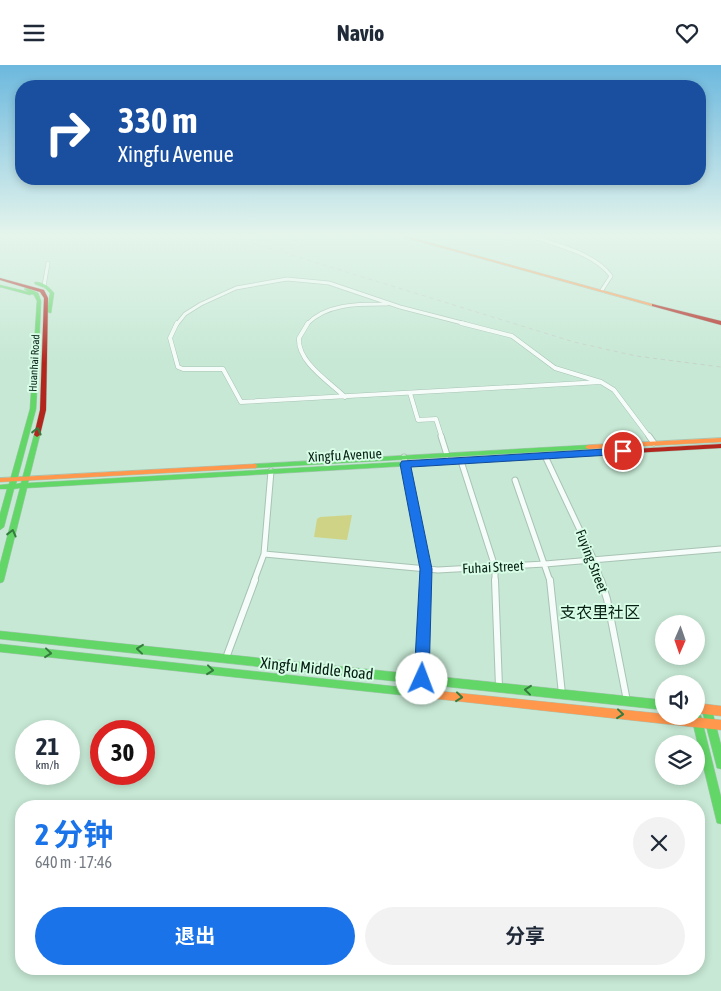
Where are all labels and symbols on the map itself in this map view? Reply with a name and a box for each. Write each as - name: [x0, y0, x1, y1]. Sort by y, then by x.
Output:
- street label: Huanhai Road: [26, 334, 42, 392]
- one-way arrow: [32, 428, 42, 436]
- pin: [602, 430, 644, 472]
- street label: Xingfu Avenue: [308, 445, 382, 465]
- street label: Fuying Street: [573, 527, 611, 595]
- one-way arrow: [6, 528, 17, 537]
- street label: Fuhai Street: [462, 557, 524, 577]
- district label: 支农里社区: [560, 603, 640, 621]
- north arrow: [655, 615, 705, 665]
- one-way arrow: [136, 644, 144, 655]
- one-way arrow: [45, 647, 53, 658]
- position arrow: [395, 652, 447, 704]
- street label: Xingfu Middle Road: [260, 653, 374, 684]
- one-way arrow: [206, 664, 214, 675]
- one-way arrow: [524, 685, 532, 696]
- one-way arrow: [455, 691, 463, 702]
- one-way arrow: [616, 708, 624, 719]
- speed limit sign: 30: [90, 720, 155, 785]

